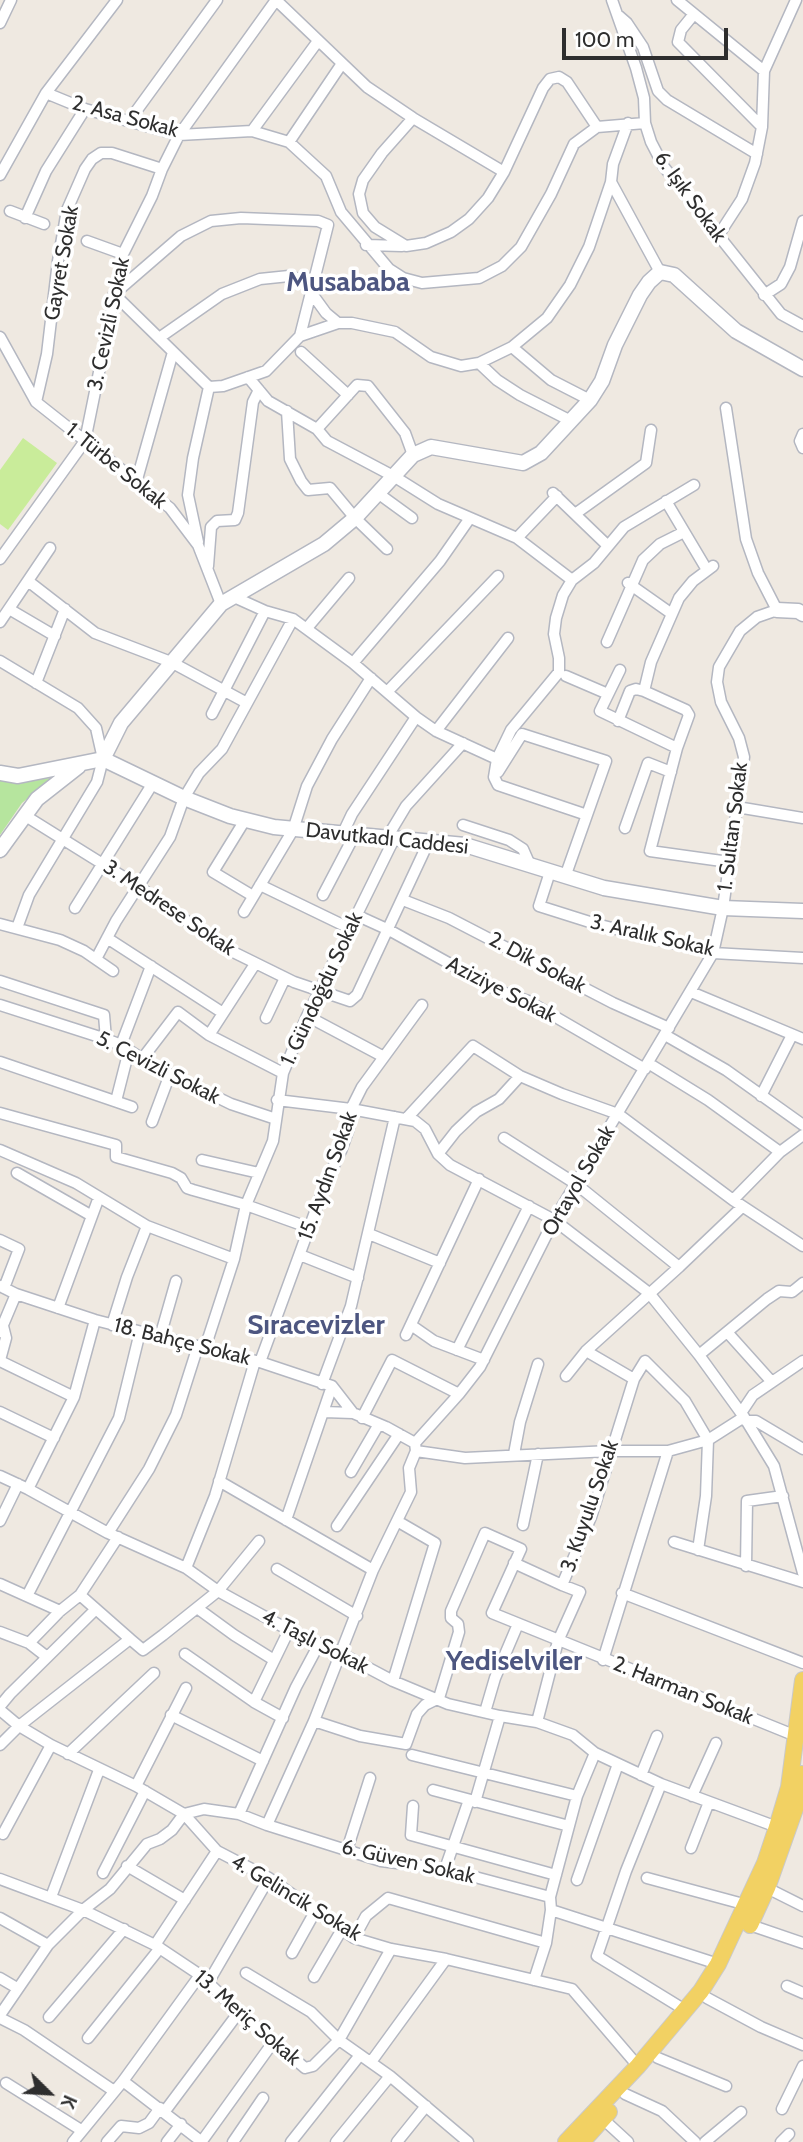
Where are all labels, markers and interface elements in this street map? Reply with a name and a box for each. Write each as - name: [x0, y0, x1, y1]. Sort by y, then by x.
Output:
- scale bar: [565, 14, 731, 58]
- text: 100 m: [575, 27, 634, 52]
- street label: 2. Asa Sokak: [69, 91, 181, 143]
- street label: 6. Işık Sokak: [649, 147, 731, 247]
- street label: Gayret Sokak: [40, 204, 84, 322]
- street label: 3. Cevizli Sokak: [83, 255, 135, 393]
- district label: Musababa: [286, 266, 410, 300]
- street label: 1. Türbe Sokak: [60, 418, 172, 514]
- street label: 1. Sultan Sokak: [713, 761, 753, 893]
- street label: Davutkadı Caddesi: [304, 818, 470, 860]
- street label: 3. Medrese Sokak: [98, 855, 240, 961]
- street label: 1. Gündoğdu Sokak: [275, 908, 369, 1070]
- street label: 3. Aralık Sokak: [588, 910, 716, 962]
- street label: 2. Dik Sokak: [484, 927, 590, 999]
- street label: Aziziye Sokak: [442, 952, 560, 1028]
- street label: 5. Cevizli Sokak: [92, 1026, 224, 1110]
- street label: 15. Aydın Sokak: [293, 1108, 363, 1244]
- street label: Ortayol Sokak: [537, 1121, 621, 1241]
- district label: Sıracevizler: [247, 1309, 385, 1343]
- street label: 18. Bahçe Sokak: [111, 1313, 253, 1371]
- street label: 3. Kuyulu Sokak: [556, 1437, 624, 1575]
- street label: 4. Taşlı Sokak: [257, 1604, 373, 1680]
- district label: Yediselviler: [446, 1645, 582, 1679]
- street label: 2. Harman Sokak: [609, 1651, 757, 1731]
- street label: 6. Güven Sokak: [339, 1834, 477, 1890]
- street label: 4. Gelincik Sokak: [226, 1849, 366, 1947]
- street label: 13. Meriç Sokak: [189, 1965, 305, 2071]
- north arrow: [14, 2058, 84, 2128]
- text: K: [56, 2092, 82, 2112]

